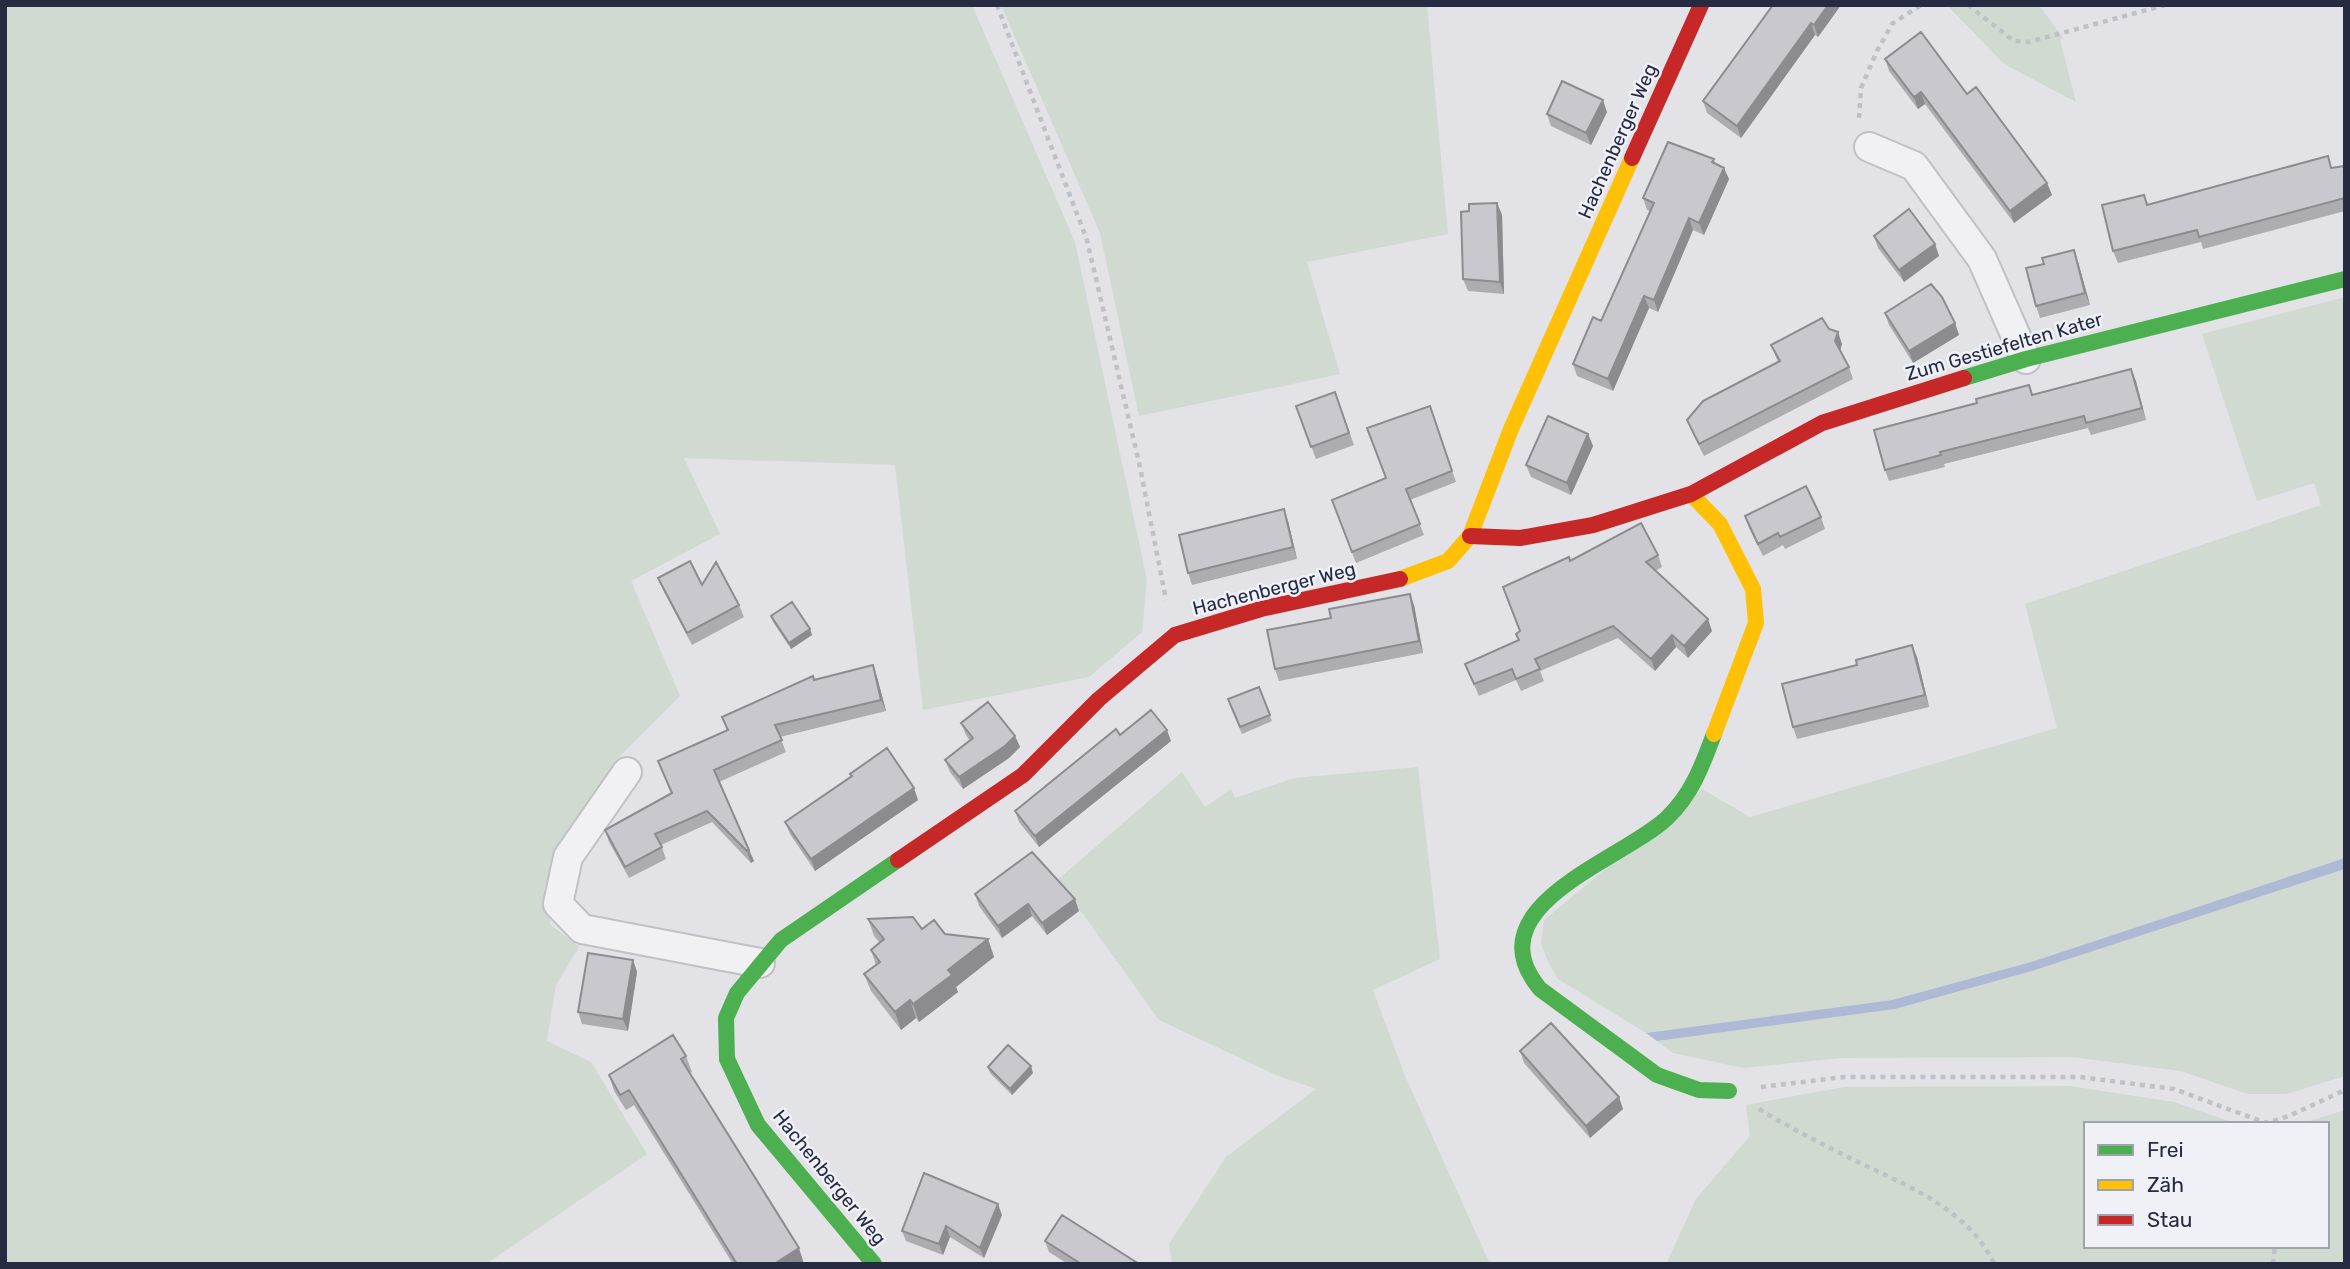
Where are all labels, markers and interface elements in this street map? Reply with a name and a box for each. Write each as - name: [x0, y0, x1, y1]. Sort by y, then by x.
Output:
- street label: Hachenberger Weg: [1573, 60, 1662, 222]
- street label: Zum Gestiefelten Kater: [1903, 307, 2106, 386]
- street label: Hachenberger Weg: [1190, 557, 1358, 620]
- street label: Hachenberger Weg: [768, 1105, 891, 1250]
- legend: [2084, 1122, 2329, 1248]
- text: Frei: [2147, 1137, 2184, 1162]
- text: Zäh: [2147, 1172, 2184, 1197]
- text: Stau: [2147, 1207, 2193, 1232]

